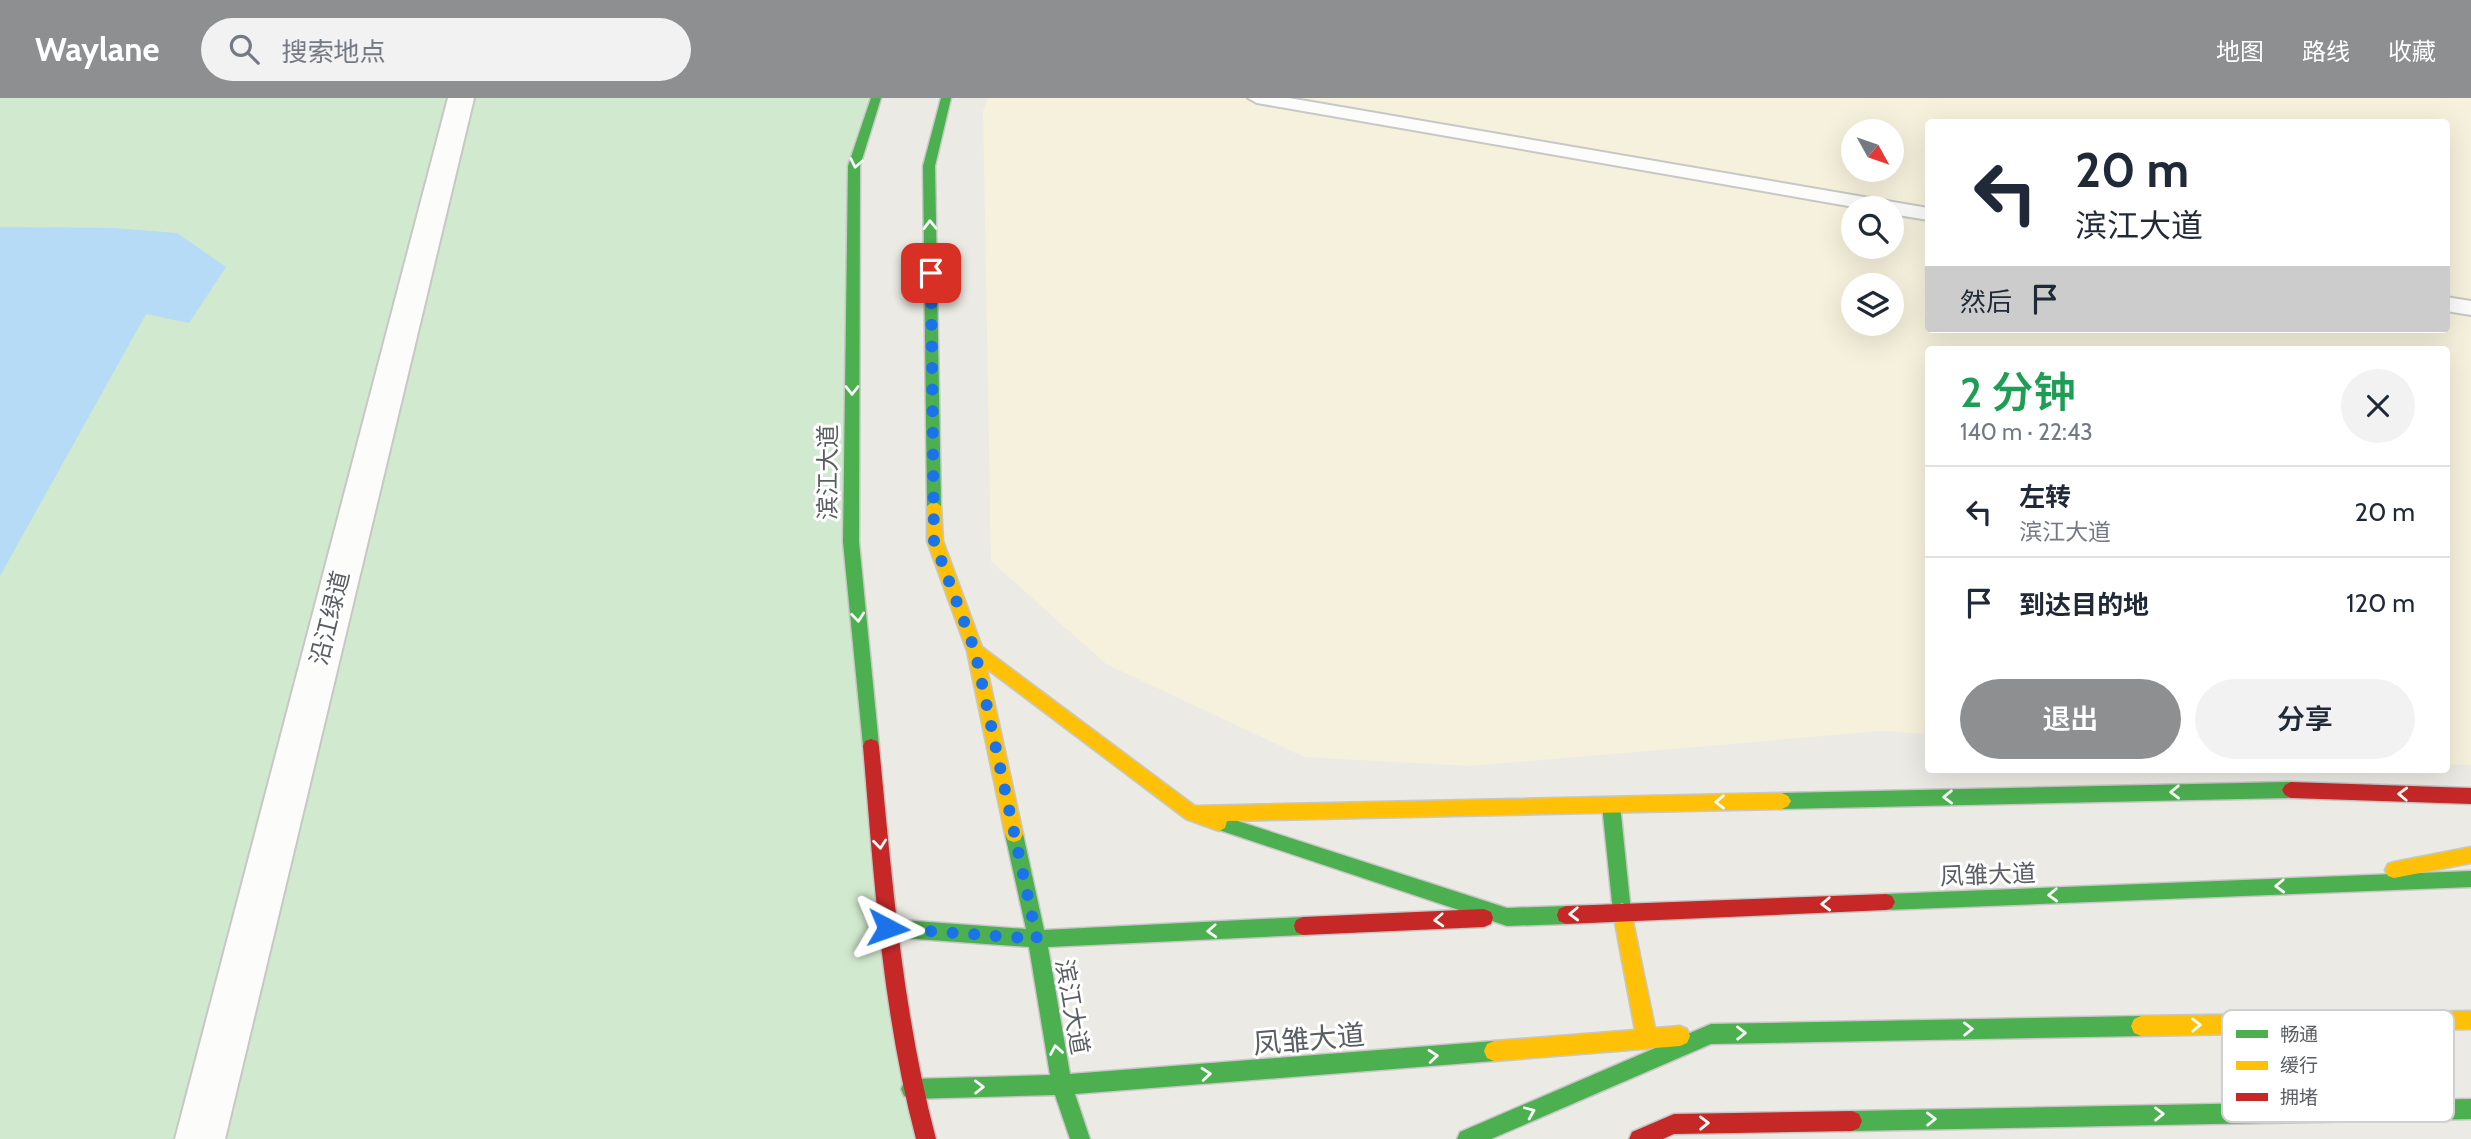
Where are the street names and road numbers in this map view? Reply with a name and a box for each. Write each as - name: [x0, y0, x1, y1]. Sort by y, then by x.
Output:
- street label: 滨江大道: [813, 424, 842, 520]
- street label: 沿江绿道: [304, 568, 355, 668]
- street label: 凤雏大道: [1940, 858, 2036, 891]
- street label: 滨江大道: [1050, 957, 1095, 1057]
- street label: 凤雏大道: [1252, 1017, 1366, 1061]

